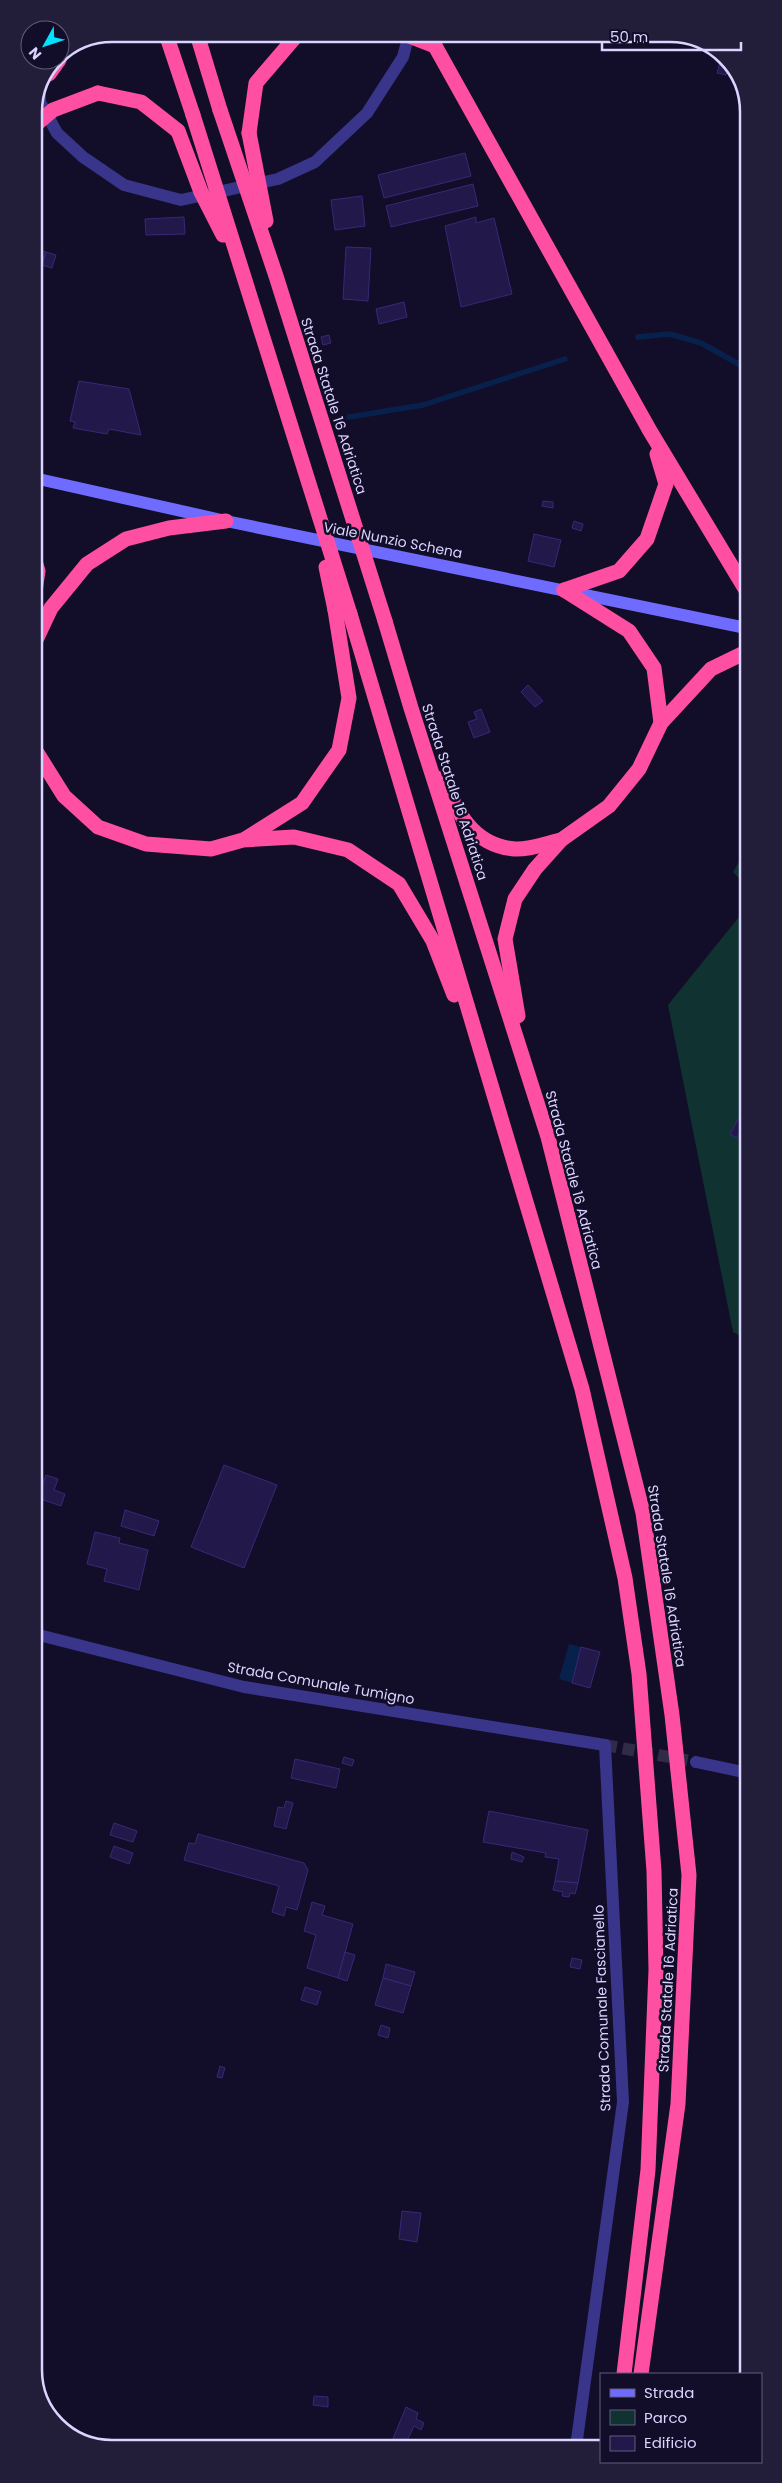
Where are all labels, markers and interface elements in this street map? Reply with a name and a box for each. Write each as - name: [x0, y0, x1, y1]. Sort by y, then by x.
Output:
- north arrow: [20, 20, 70, 70]
- scale bar: [602, 20, 741, 52]
- text: 50 m: [610, 26, 648, 47]
- text: N: [24, 43, 46, 64]
- street label: Strada Statale 16 Adriatica: [296, 315, 372, 497]
- street label: Viale Nunzio Schena: [322, 517, 464, 563]
- street label: Strada Statale 16 Adriatica: [417, 701, 493, 883]
- street label: Strada Statale 16 Adriatica: [540, 1088, 608, 1272]
- street label: Strada Statale 16 Adriatica: [643, 1483, 691, 1669]
- street label: Strada Comunale Tumigno: [226, 1657, 416, 1709]
- street label: Strada Statale 16 Adriatica: [653, 1887, 683, 2073]
- street label: Strada Comunale Fascianello: [588, 1904, 616, 2112]
- legend: [600, 2373, 762, 2463]
- text: Strada: [644, 2382, 694, 2403]
- text: Parco: [644, 2407, 687, 2428]
- text: Edificio: [644, 2432, 697, 2453]

